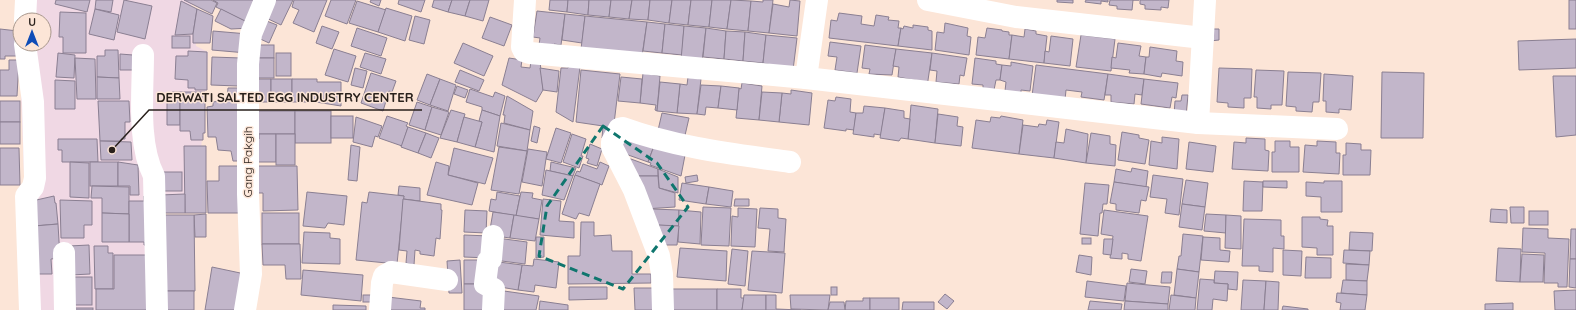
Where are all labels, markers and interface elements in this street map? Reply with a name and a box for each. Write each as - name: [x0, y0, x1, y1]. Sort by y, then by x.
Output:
- north arrow: [12, 12, 52, 52]
- text: U: [28, 15, 36, 29]
- callout: DERWATI SALTED EGG INDUSTRY CENTER: [149, 85, 422, 110]
- text: DERWATI SALTED EGG INDUSTRY CENTER: [156, 89, 414, 105]
- street label: Gang Pakgih: [240, 126, 255, 198]

